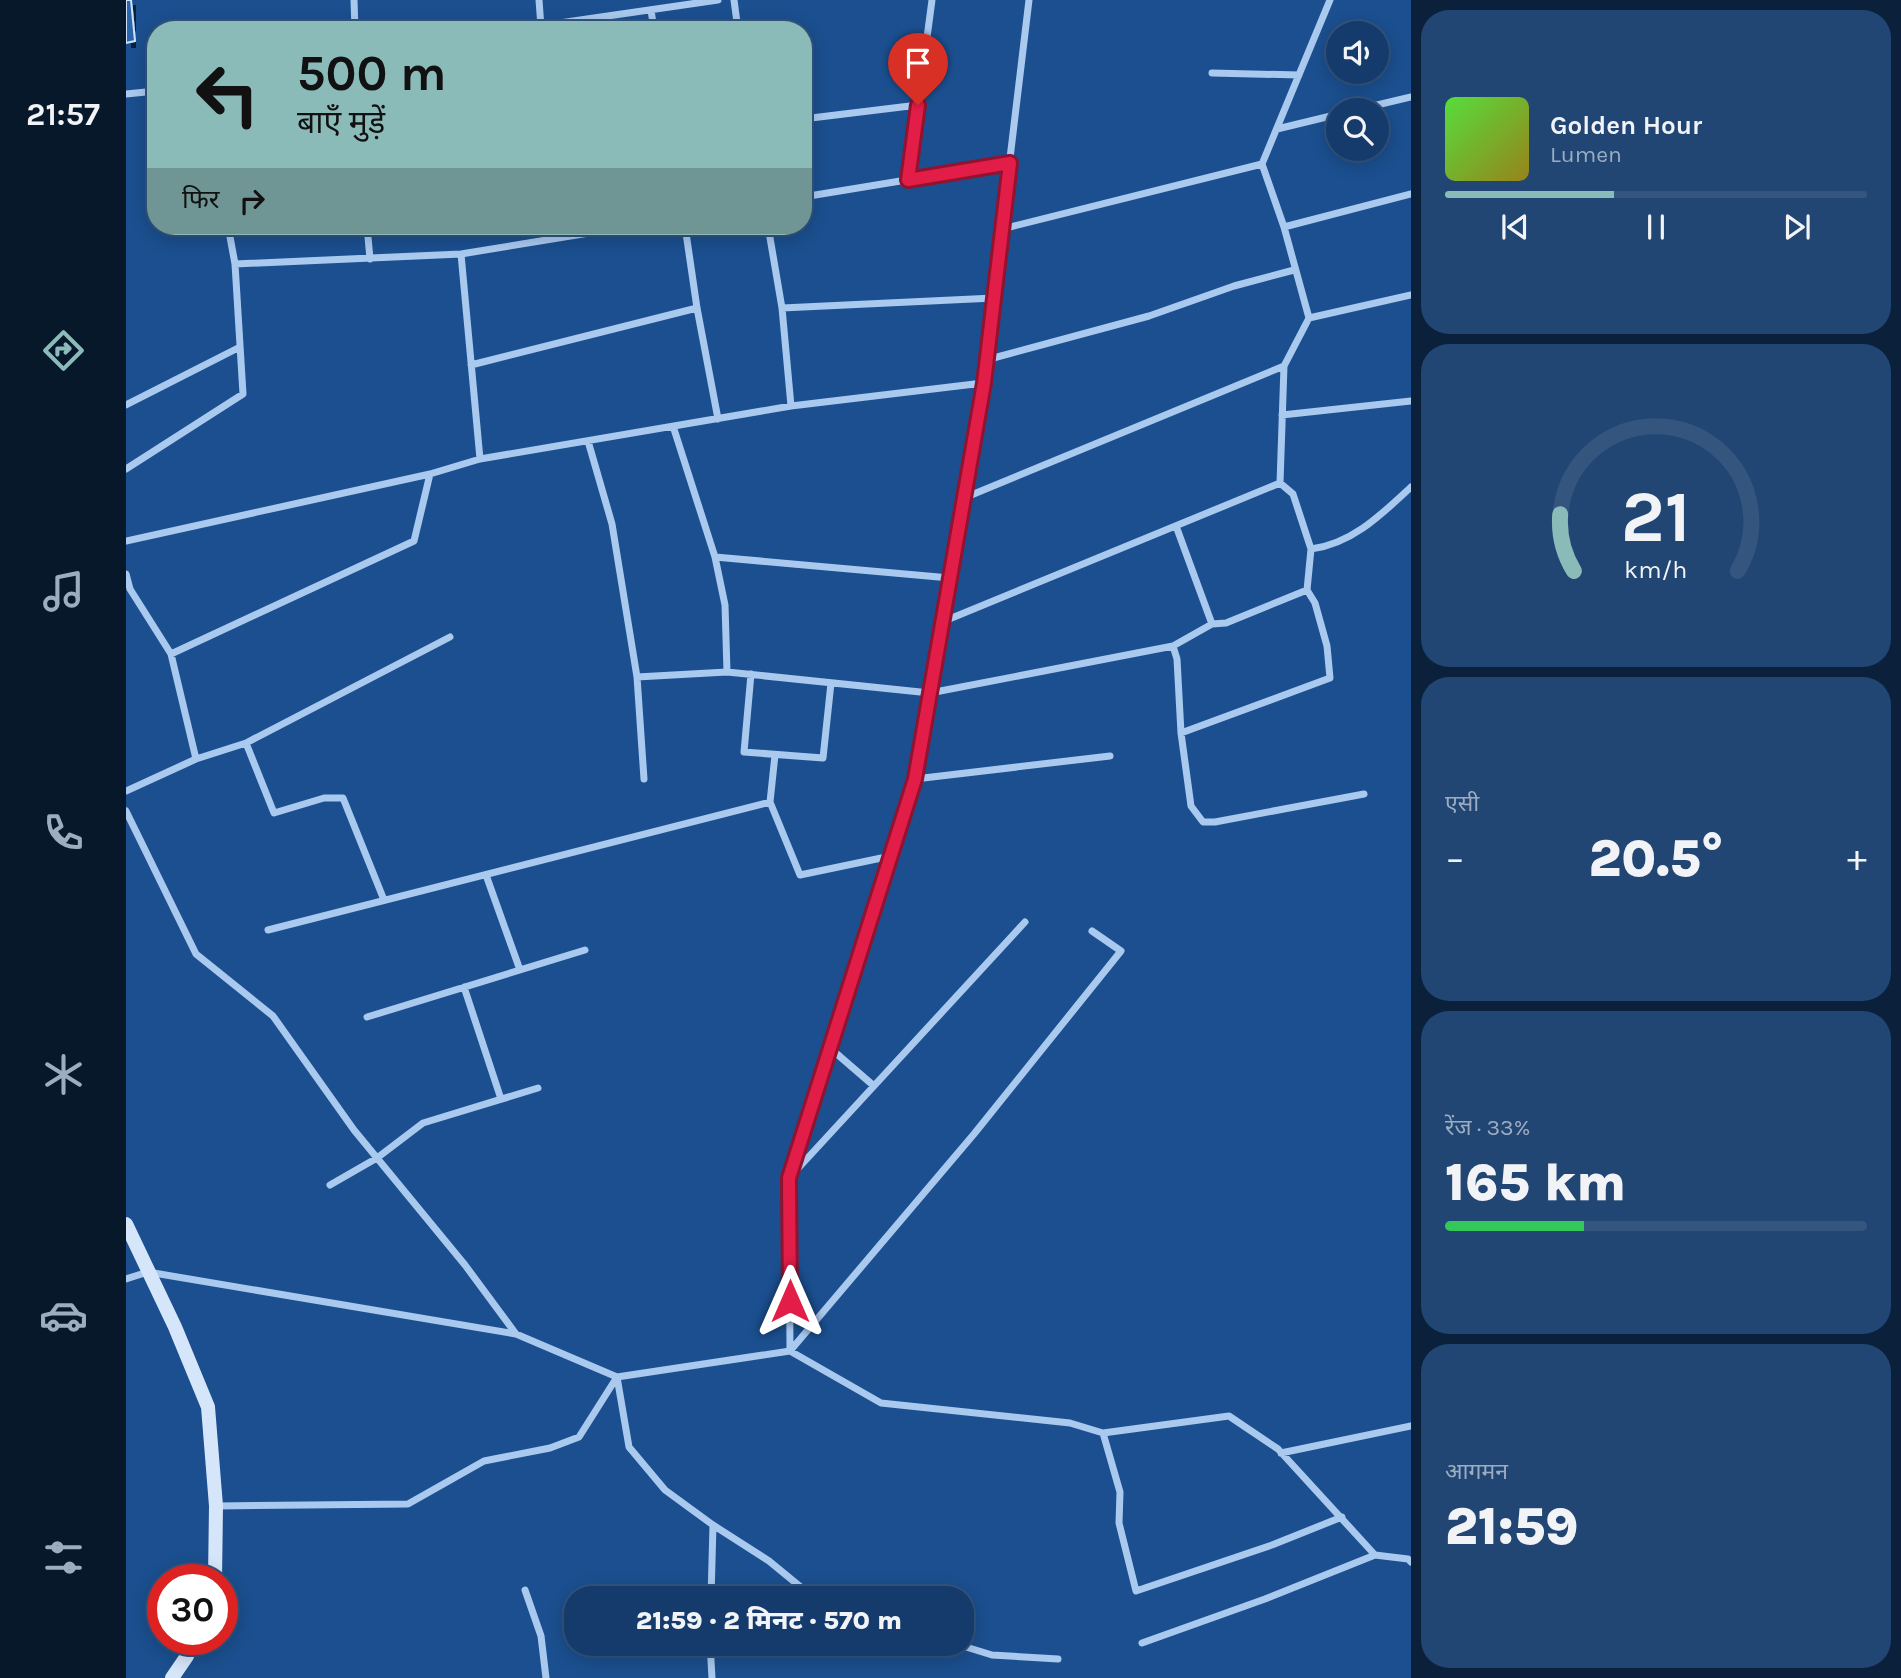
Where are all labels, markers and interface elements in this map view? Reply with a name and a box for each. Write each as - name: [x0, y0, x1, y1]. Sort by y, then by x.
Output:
- map controls: [1326, 21, 1389, 161]
- button: sound: [1326, 21, 1389, 84]
- pin: [888, 33, 948, 105]
- icon: arrive: [899, 44, 937, 82]
- text: 500 m: [297, 45, 446, 102]
- icon: left: [182, 49, 273, 140]
- text: 21:57: [26, 96, 100, 133]
- button: search: [1326, 98, 1389, 161]
- text: बाएँ मुड़ें: [297, 104, 385, 141]
- text: Golden Hour: [1550, 110, 1702, 141]
- text: Lumen: [1550, 141, 1622, 168]
- icon: right: [233, 182, 271, 220]
- text: फिर: [182, 184, 219, 215]
- icon: previous: [1496, 208, 1534, 246]
- icon: pause: [1637, 208, 1675, 246]
- icon: next: [1778, 208, 1816, 246]
- icon: directions: [39, 326, 88, 375]
- text: 21: [1621, 475, 1691, 560]
- text: km/h: [1624, 555, 1688, 584]
- icon: music: [39, 567, 88, 616]
- text: एसी: [1445, 790, 1479, 817]
- icon: phone: [39, 808, 88, 857]
- text: 20.5°: [1588, 828, 1724, 889]
- text: −: [1445, 836, 1465, 881]
- text: +: [1847, 836, 1867, 881]
- icon: climate: [39, 1050, 88, 1099]
- text: रेंज · 33%: [1445, 1114, 1530, 1141]
- text: 165 km: [1445, 1152, 1626, 1213]
- position arrow: [753, 1264, 827, 1338]
- icon: car: [39, 1291, 88, 1340]
- text: आगमन: [1445, 1458, 1508, 1485]
- text: 21:59: [1445, 1496, 1579, 1557]
- icon: filters: [39, 1533, 88, 1582]
- speed limit sign: 30: [147, 1564, 238, 1655]
- text: 21:59 · 2 मिनट · 570 m: [636, 1605, 902, 1636]

